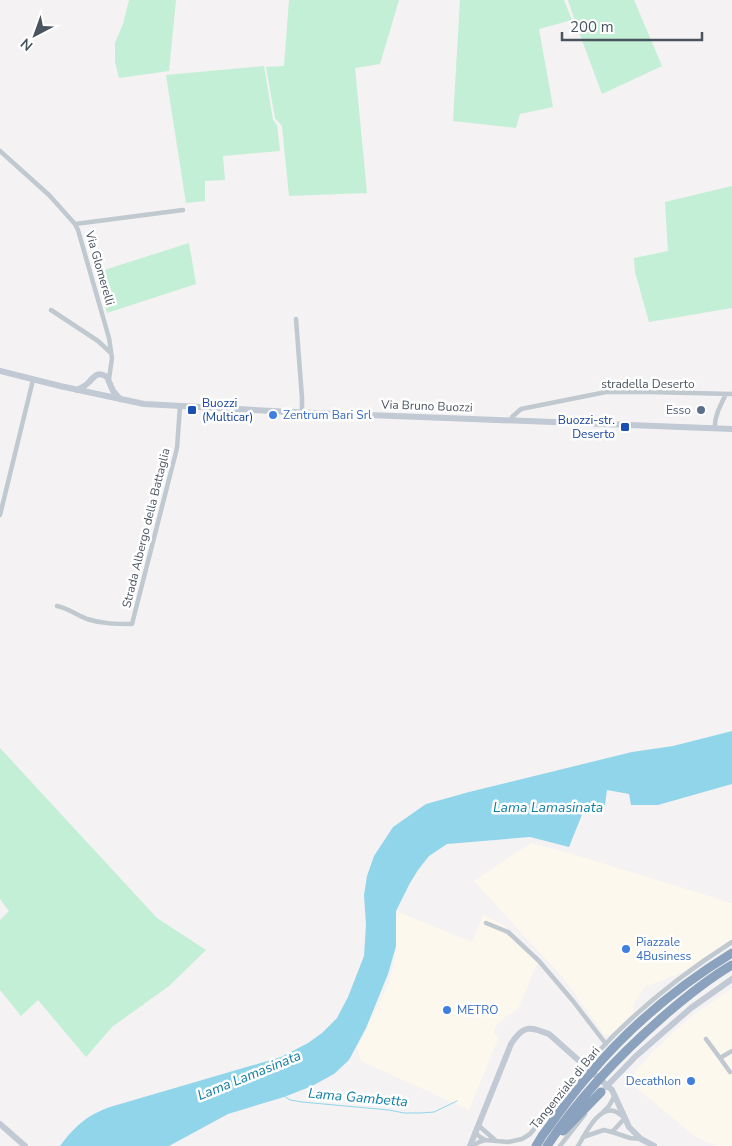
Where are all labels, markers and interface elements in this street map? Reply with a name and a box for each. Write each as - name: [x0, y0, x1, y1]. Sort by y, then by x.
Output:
- north arrow: [10, 10, 60, 60]
- scale bar: [562, 10, 702, 42]
- text: 200 m: [570, 17, 614, 37]
- text: N: [17, 34, 37, 55]
- street label: Via Glomerelli: [81, 228, 118, 307]
- street label: stradella Deserto: [601, 376, 695, 392]
- place label: Buozzi (Multicar): [202, 395, 253, 425]
- street label: Via Bruno Buozzi: [380, 396, 473, 416]
- place label: Esso: [666, 402, 691, 418]
- marker: Buozzi (Multicar): [186, 404, 198, 416]
- marker: Esso: [695, 404, 707, 416]
- place label: Zentrum Bari Srl: [283, 407, 372, 423]
- marker: Zentrum Bari Srl: [267, 409, 279, 421]
- place label: Buozzi-str. Deserto: [558, 412, 615, 442]
- marker: Buozzi-str. Deserto: [619, 421, 631, 433]
- street label: Strada Albergo della Battaglia: [118, 446, 174, 610]
- water label: Lama Lamasinata: [493, 798, 603, 817]
- place label: Piazzale 4Business: [636, 934, 692, 964]
- marker: Piazzale 4Business: [620, 943, 632, 955]
- place label: METRO: [457, 1002, 499, 1018]
- marker: METRO: [441, 1004, 453, 1016]
- street label: Tangenziale di Bari: [527, 1043, 603, 1133]
- water label: Lama Lamasinata: [195, 1046, 304, 1105]
- place label: Decathlon: [626, 1073, 681, 1089]
- marker: Decathlon: [685, 1075, 697, 1087]
- water label: Lama Gambetta: [307, 1084, 409, 1111]

